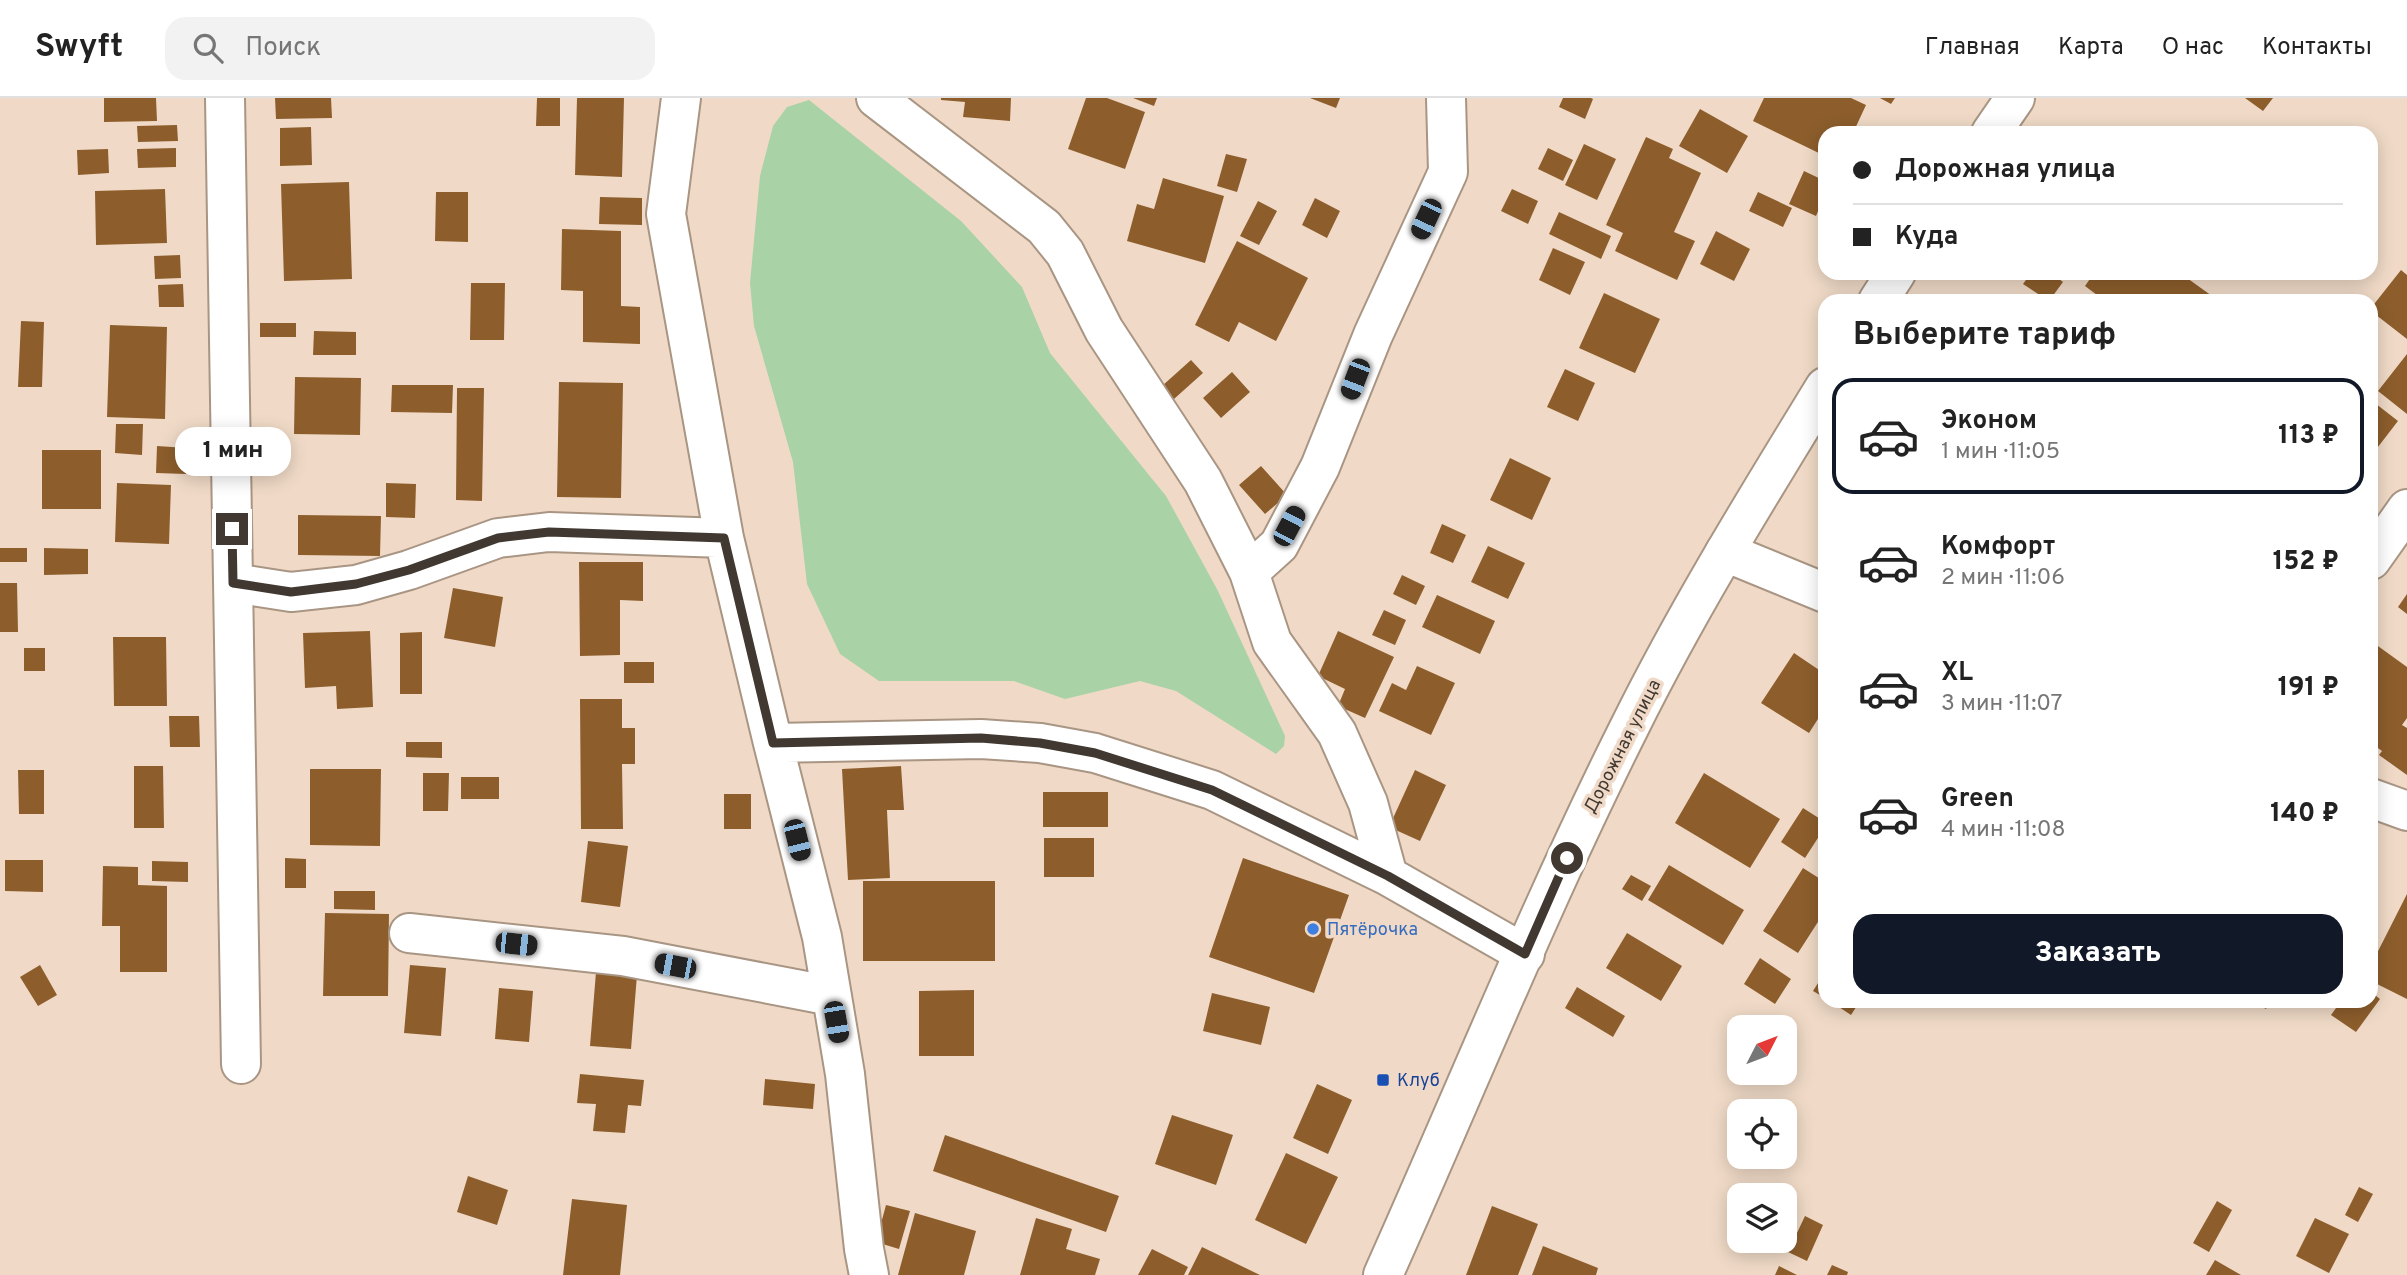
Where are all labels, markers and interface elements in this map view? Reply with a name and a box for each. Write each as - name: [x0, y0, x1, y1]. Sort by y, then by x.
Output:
- search box: [165, 17, 655, 80]
- text: Swyft: [35, 27, 123, 69]
- icon: search: [189, 29, 227, 67]
- text: Поиск: [245, 32, 321, 65]
- text: Главная: [1925, 33, 2020, 63]
- text: Карта: [2058, 33, 2124, 63]
- text: О нас: [2162, 33, 2224, 63]
- text: Контакты: [2262, 33, 2372, 63]
- text: Дорожная улица: [1895, 154, 2116, 187]
- car: [1408, 196, 1445, 242]
- text: Куда: [1895, 221, 1958, 254]
- text: Выберите тариф: [1853, 316, 2116, 356]
- car: [1338, 356, 1373, 402]
- icon: car: [1857, 405, 1920, 468]
- text: Эконом: [1941, 405, 2037, 438]
- text: 113 ₽: [2278, 420, 2339, 453]
- callout: 1 мин: [174, 428, 290, 476]
- text: 1 мин: [203, 437, 263, 466]
- text: 1 мин · 11:05: [1941, 438, 2060, 467]
- car: [1270, 503, 1309, 549]
- route end: [216, 513, 248, 545]
- icon: car: [1857, 531, 1920, 594]
- text: Комфорт: [1941, 531, 2055, 564]
- text: 152 ₽: [2273, 546, 2339, 579]
- text: 2 мин · 11:06: [1941, 564, 2065, 593]
- icon: car: [1857, 657, 1920, 720]
- text: XL: [1941, 657, 1973, 690]
- text: 191 ₽: [2278, 672, 2339, 705]
- street label: Дорожная улица: [1580, 676, 1667, 818]
- text: 3 мин · 11:07: [1941, 690, 2062, 719]
- icon: car: [1857, 783, 1920, 846]
- text: Green: [1941, 783, 2014, 816]
- text: 140 ₽: [2270, 798, 2339, 831]
- text: 4 мин · 11:08: [1941, 816, 2066, 845]
- car: [782, 817, 813, 863]
- route start: [1551, 842, 1583, 874]
- button: Заказать: [1853, 914, 2343, 994]
- place label: Пятёрочка: [1327, 919, 1418, 942]
- marker: Пятёрочка: [1305, 921, 1321, 937]
- car: [495, 931, 538, 957]
- car: [653, 952, 698, 980]
- car: [823, 999, 850, 1045]
- north arrow: [1727, 1015, 1797, 1085]
- map controls: [1727, 1015, 1797, 1253]
- place label: Клуб: [1397, 1070, 1440, 1093]
- marker: Клуб: [1375, 1072, 1391, 1088]
- button: locate: [1727, 1099, 1797, 1169]
- button: layers: [1727, 1183, 1797, 1253]

